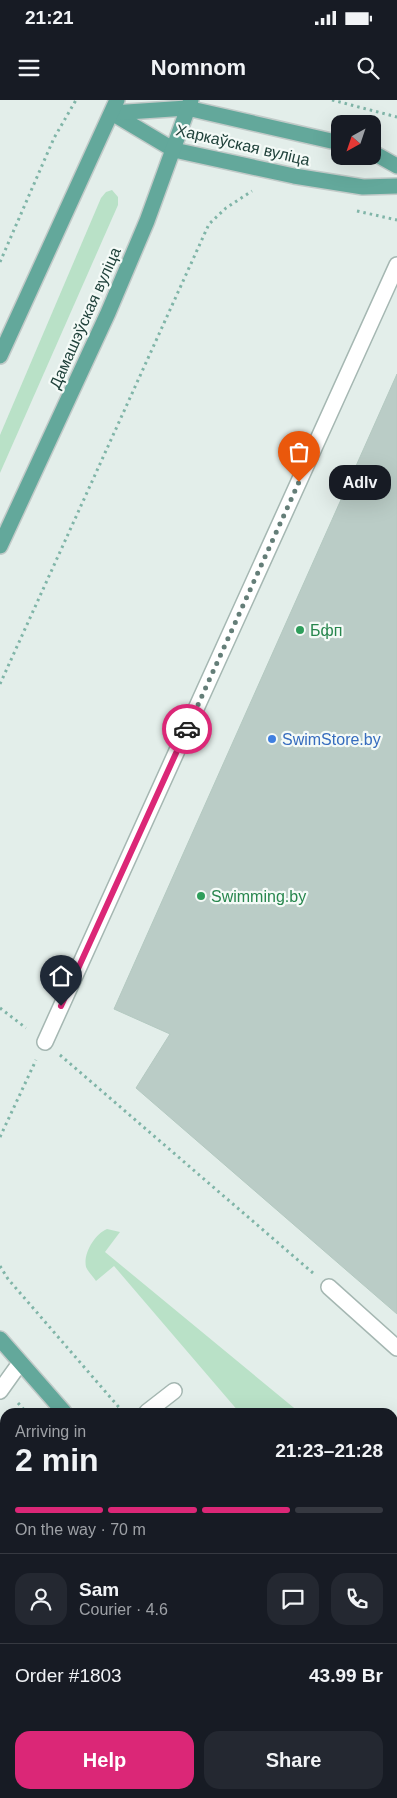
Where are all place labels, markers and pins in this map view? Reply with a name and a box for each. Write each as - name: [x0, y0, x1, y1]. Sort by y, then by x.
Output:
- pin: [278, 431, 320, 482]
- callout: Adlv: [329, 464, 392, 500]
- place label: Бфп: [310, 622, 342, 639]
- marker: Бфп: [294, 624, 306, 636]
- place label: SwimStore.by: [282, 731, 381, 748]
- marker: SwimStore.by: [266, 733, 278, 745]
- place label: Swimming.by: [211, 888, 306, 905]
- marker: Swimming.by: [195, 890, 207, 902]
- pin: [40, 955, 82, 1006]

